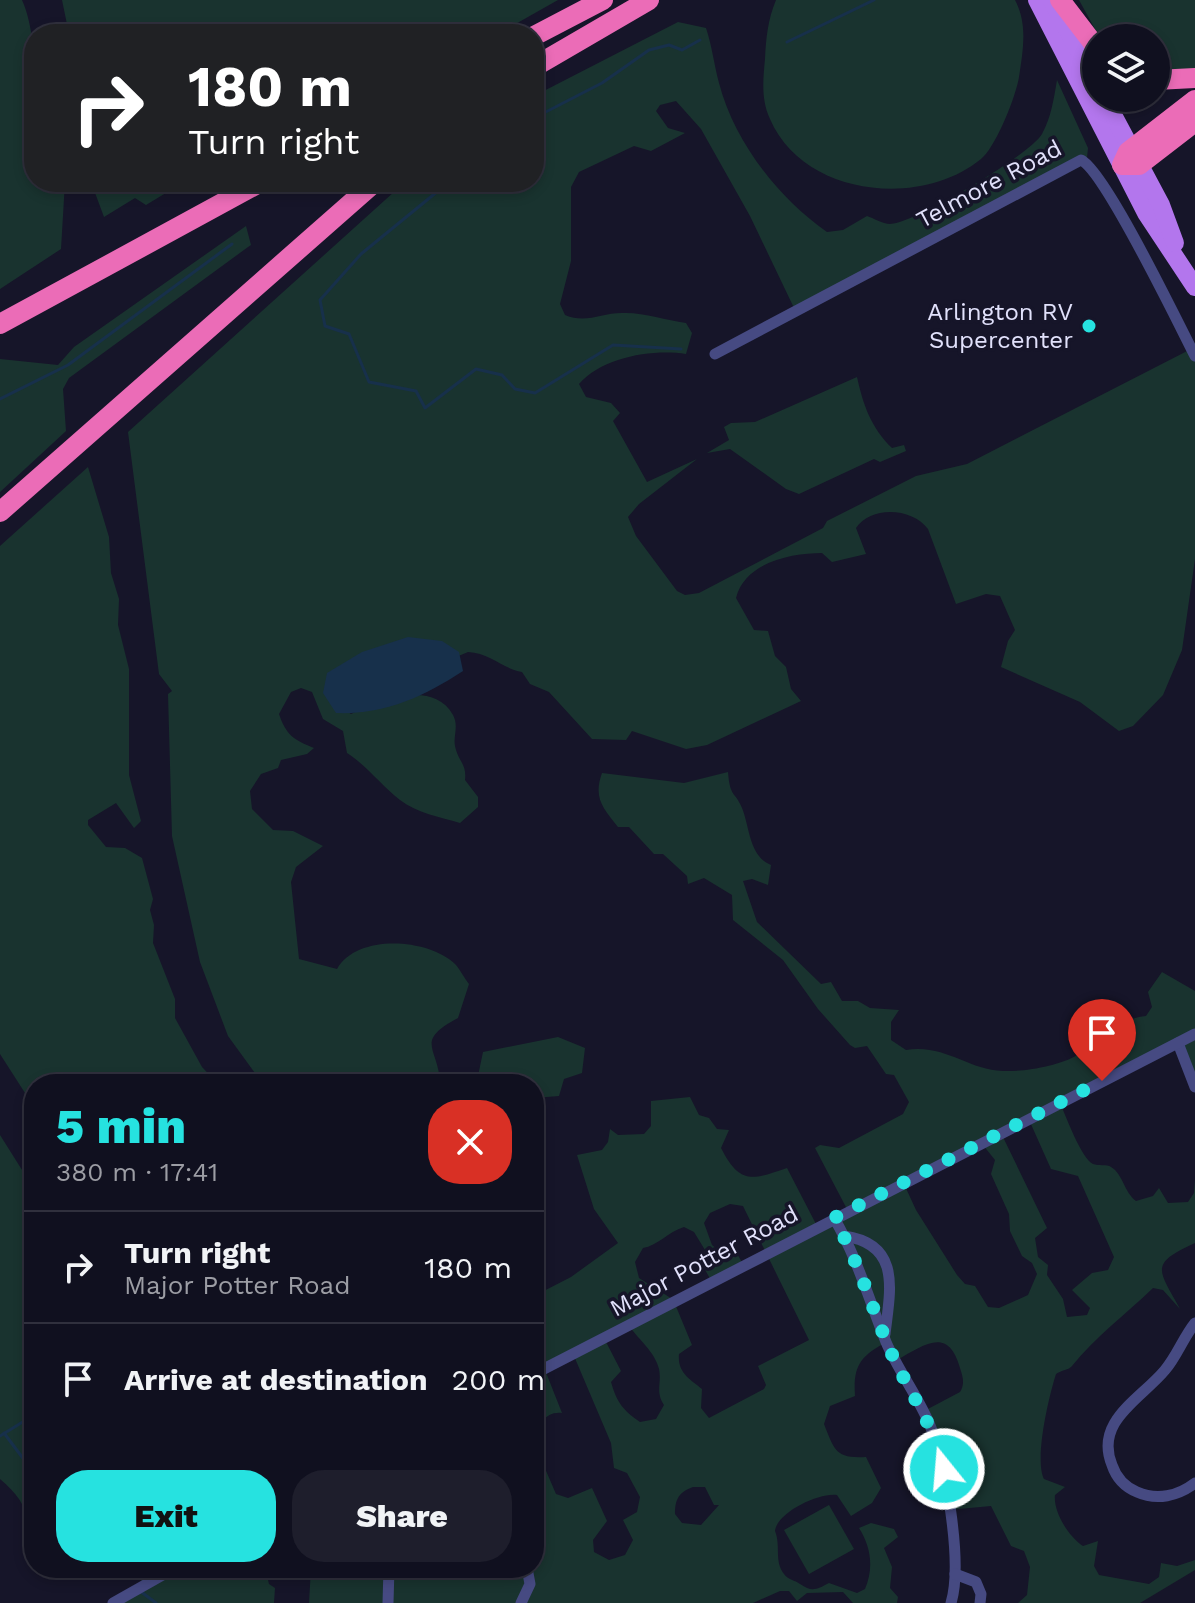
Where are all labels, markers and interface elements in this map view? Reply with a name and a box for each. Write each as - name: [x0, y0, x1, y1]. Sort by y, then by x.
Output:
- map controls: [1082, 24, 1170, 112]
- button: layers: [1082, 24, 1170, 112]
- text: 180 m: [188, 54, 352, 120]
- icon: right: [56, 56, 160, 160]
- text: Turn right: [188, 121, 359, 163]
- street label: Telmore Road: [912, 134, 1066, 234]
- place label: Arlington RV Supercenter: [927, 298, 1073, 354]
- marker: Arlington RV Supercenter: [1080, 317, 1098, 335]
- pin: [1068, 999, 1136, 1081]
- icon: arrive: [1080, 1011, 1124, 1055]
- text: 5 min: [56, 1098, 186, 1155]
- button: close: [428, 1100, 512, 1184]
- text: 380 m · 17:41: [56, 1157, 218, 1187]
- street label: Major Potter Road: [605, 1200, 803, 1322]
- text: Turn right: [124, 1235, 270, 1270]
- icon: right: [56, 1245, 100, 1289]
- text: 180 m: [424, 1250, 512, 1285]
- text: Major Potter Road: [124, 1270, 351, 1300]
- icon: arrive: [56, 1357, 100, 1401]
- text: Arrive at destination: [124, 1362, 428, 1397]
- text: 200 m: [452, 1362, 545, 1397]
- position arrow: [902, 1427, 986, 1511]
- button: Exit: [56, 1470, 276, 1562]
- button: Share: [292, 1470, 512, 1562]

